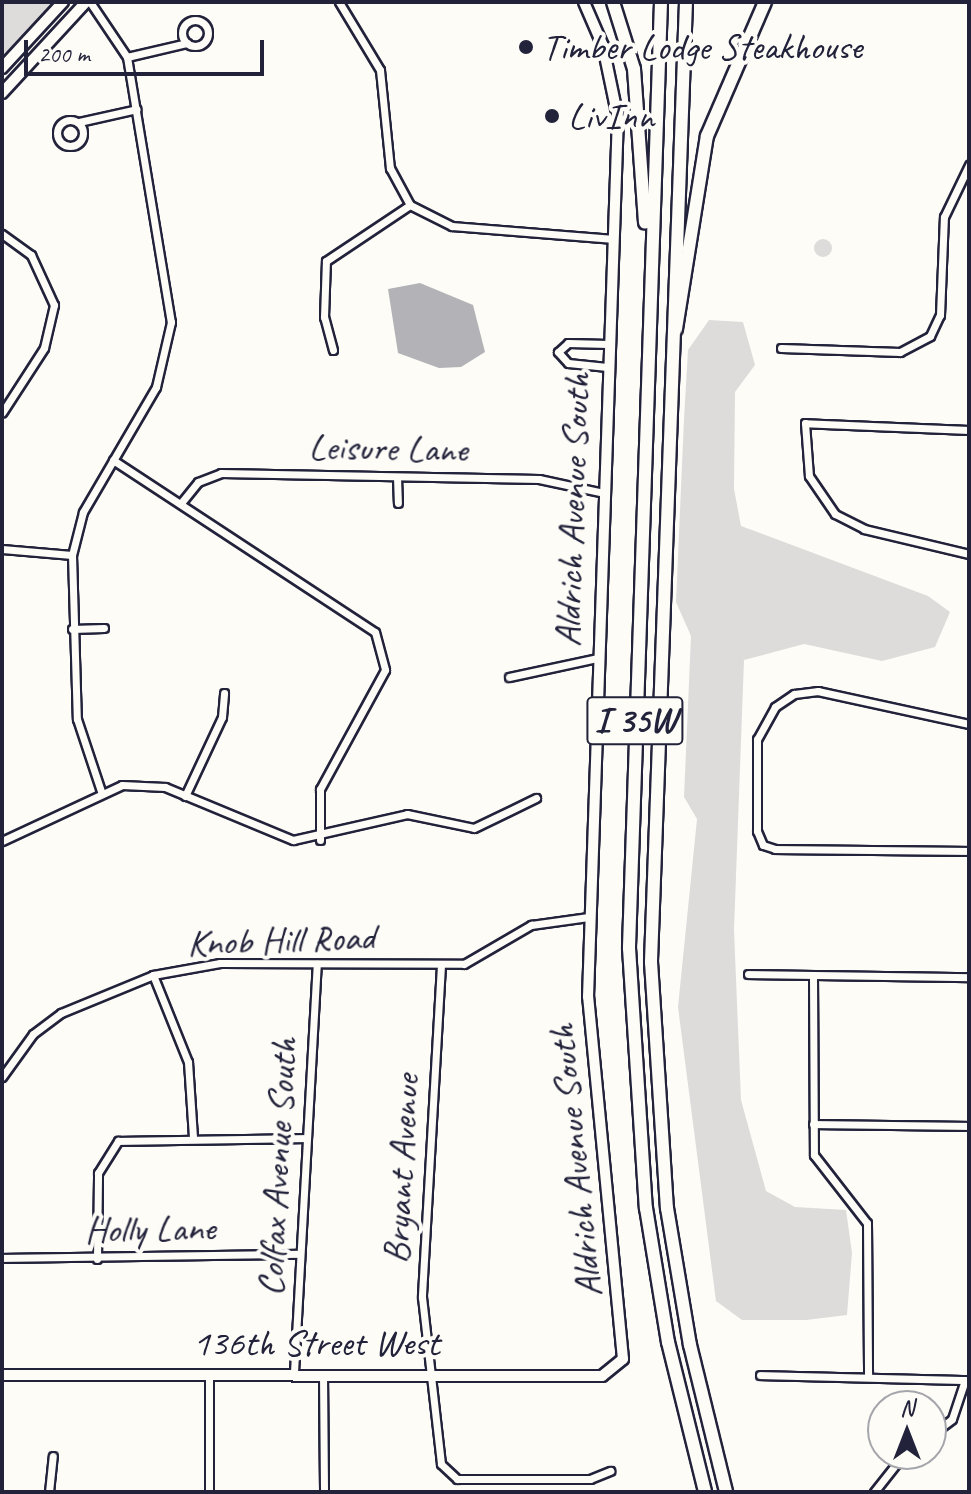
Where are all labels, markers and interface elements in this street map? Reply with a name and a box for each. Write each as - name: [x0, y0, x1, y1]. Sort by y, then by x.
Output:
- scale bar: [28, 24, 268, 74]
- place label: Timber Lodge Steakhouse: [542, 24, 862, 70]
- marker: Timber Lodge Steakhouse: [517, 38, 535, 56]
- text: 200 m: [38, 39, 90, 69]
- place label: LivInn: [568, 93, 654, 139]
- marker: LivInn: [543, 107, 561, 125]
- street label: Aldrich Avenue South: [544, 373, 600, 647]
- street label: Leisure Lane: [308, 424, 468, 472]
- road number: I 35W: [585, 689, 685, 753]
- street label: Knob Hill Road: [186, 914, 376, 966]
- street label: Aldrich Avenue South: [538, 1023, 612, 1299]
- street label: Colfax Avenue South: [247, 1037, 307, 1297]
- street label: Bryant Avenue: [373, 1073, 429, 1265]
- street label: Holly Lane: [84, 1205, 216, 1253]
- street label: 136th Street West: [192, 1320, 440, 1366]
- north arrow: [867, 1390, 947, 1470]
- text: N: [900, 1394, 914, 1422]

